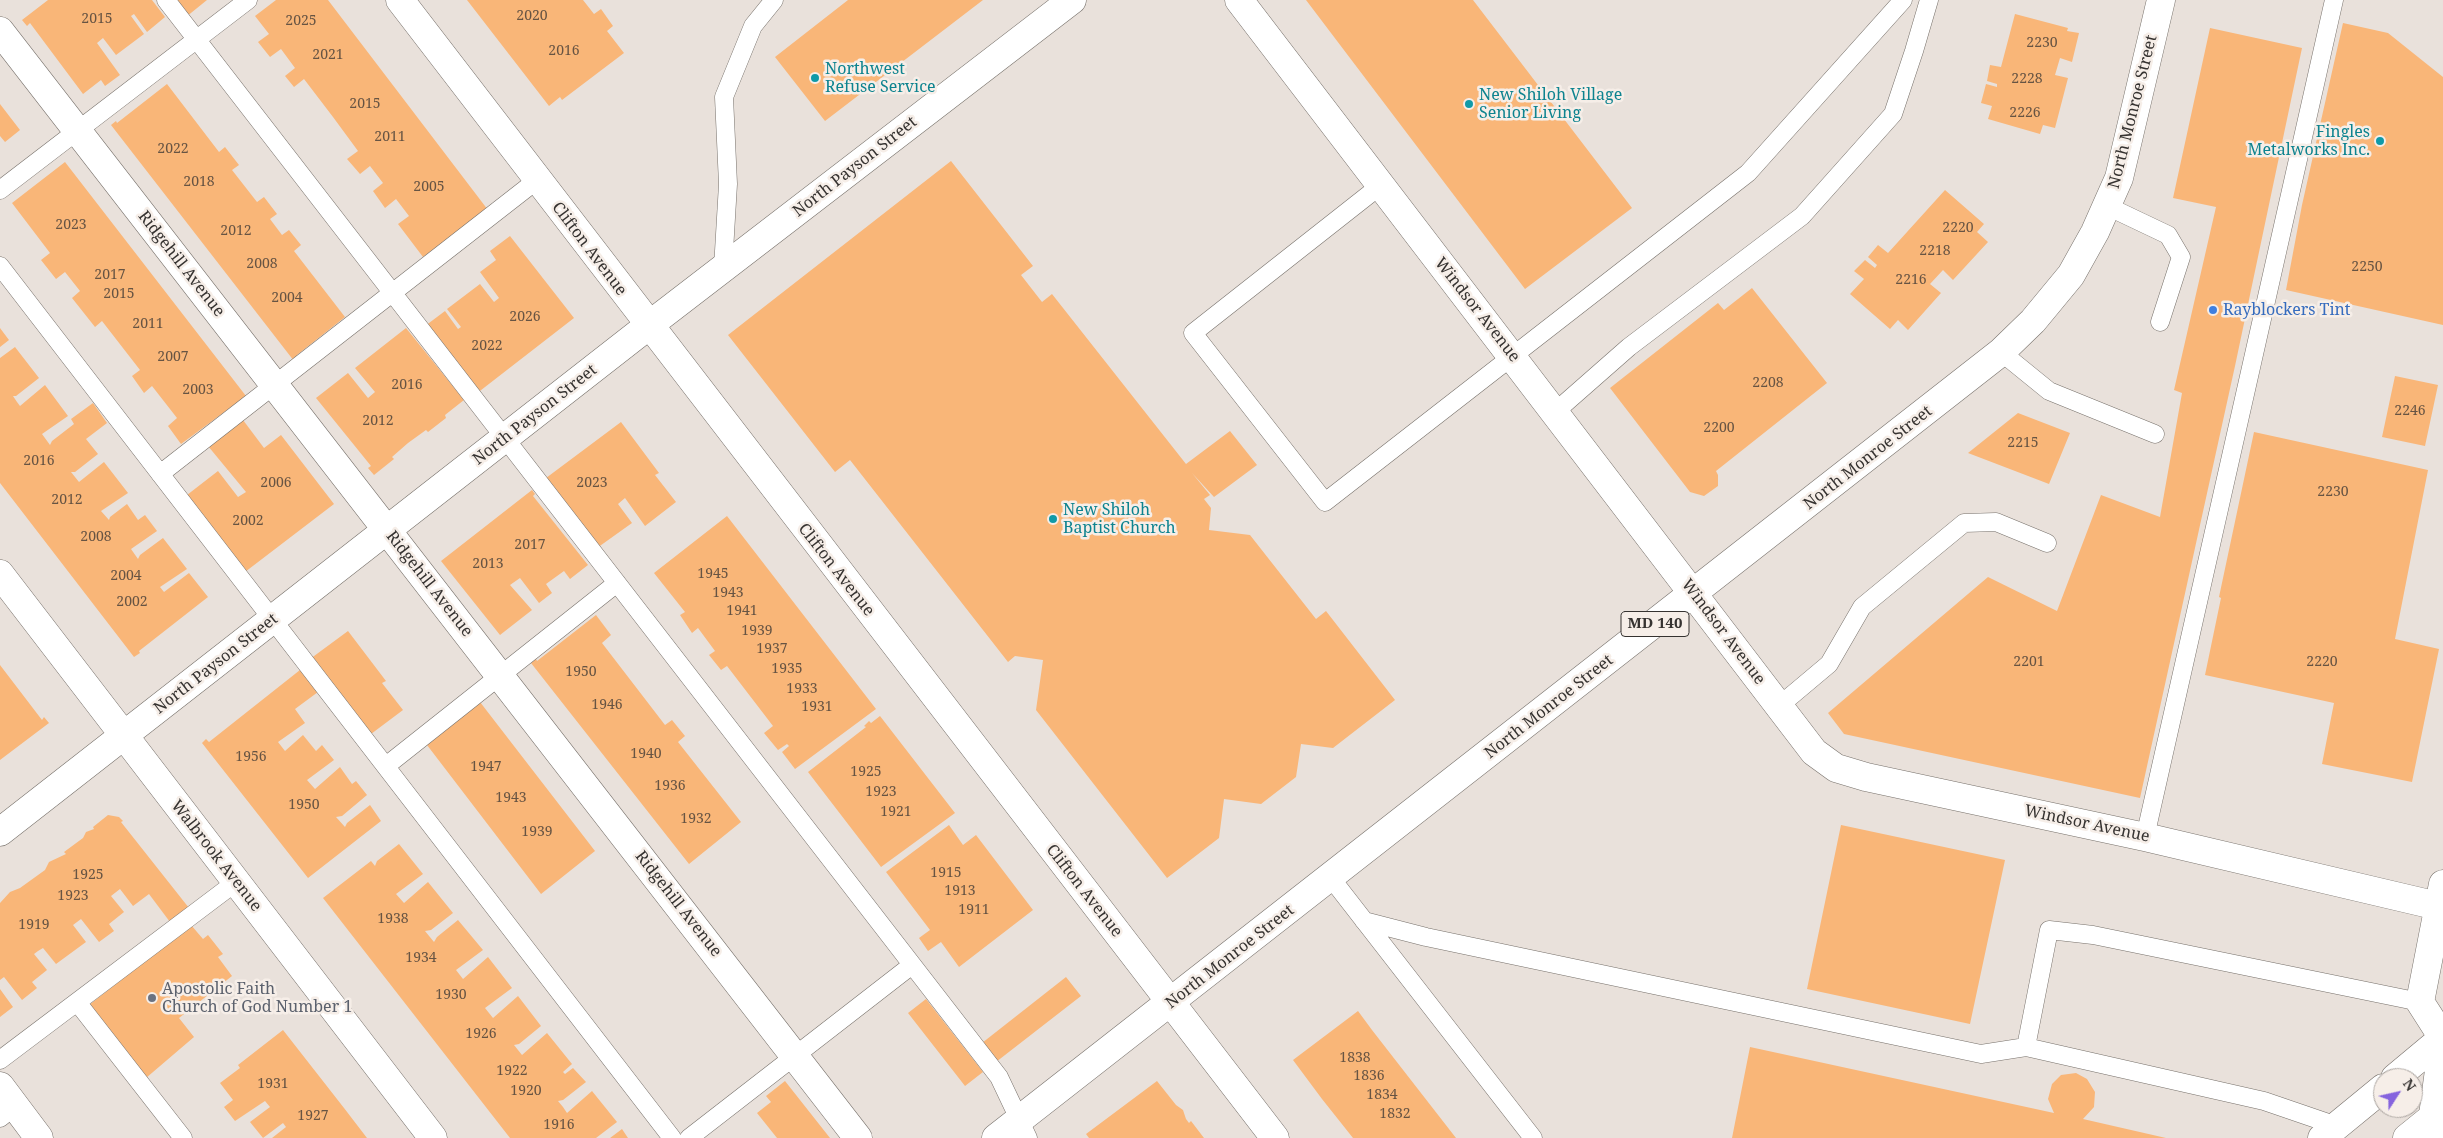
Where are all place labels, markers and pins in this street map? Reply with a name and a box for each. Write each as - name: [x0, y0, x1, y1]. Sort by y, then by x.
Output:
- place label: Northwest Refuse Service: [825, 59, 936, 97]
- marker: Northwest Refuse Service: [809, 72, 821, 84]
- place label: New Shiloh Village Senior Living: [1479, 85, 1622, 123]
- marker: New Shiloh Village Senior Living: [1463, 98, 1475, 110]
- place label: Fingles Metalworks Inc.: [2247, 122, 2370, 160]
- marker: Fingles Metalworks Inc.: [2374, 135, 2386, 147]
- place label: Rayblockers Tint: [2223, 300, 2351, 320]
- marker: Rayblockers Tint: [2207, 304, 2219, 316]
- place label: New Shiloh Baptist Church: [1063, 500, 1176, 538]
- marker: New Shiloh Baptist Church: [1047, 513, 1059, 525]
- place label: Apostolic Faith Church of God Number 1: [162, 979, 352, 1017]
- marker: Apostolic Faith Church of God Number 1: [146, 992, 158, 1004]

